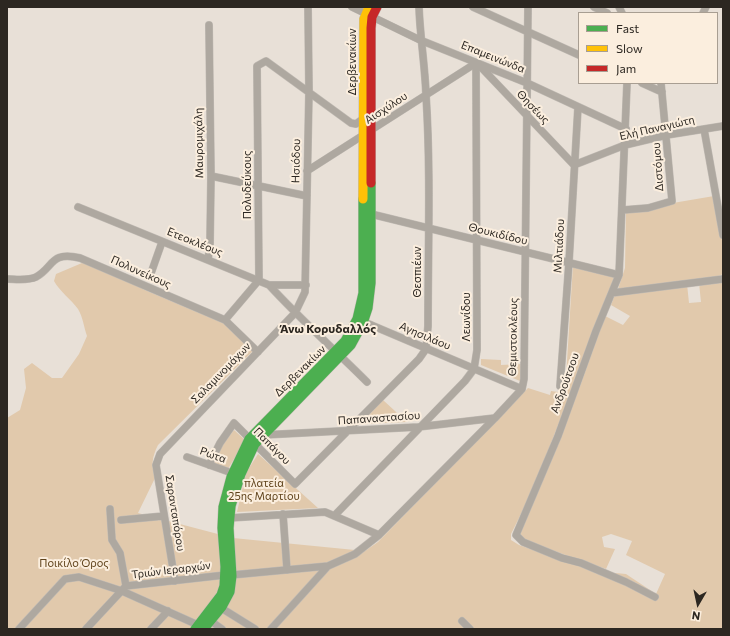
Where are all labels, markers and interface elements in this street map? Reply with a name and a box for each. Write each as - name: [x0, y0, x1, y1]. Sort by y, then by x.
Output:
- legend: [578, 12, 718, 84]
- text: Fast: [616, 21, 639, 35]
- street label: Δερβενακίων: [345, 28, 359, 96]
- street label: Επαμεινώνδα: [459, 38, 527, 76]
- text: Slow: [616, 41, 643, 55]
- text: Jam: [616, 61, 636, 75]
- street label: Θησέως: [514, 87, 552, 127]
- street label: Αισχύλου: [362, 89, 410, 127]
- street label: Μαυρομιχάλη: [192, 108, 206, 178]
- street label: Ελή Παναγιώτη: [618, 113, 696, 143]
- street label: Ησιόδου: [289, 139, 303, 183]
- street label: Διστόμου: [650, 142, 666, 192]
- street label: Πολυδεύκους: [240, 151, 254, 219]
- street label: Μιλτιάδου: [551, 219, 567, 273]
- street label: Θουκιδίδου: [467, 220, 529, 248]
- street label: Ετεοκλέους: [165, 225, 225, 259]
- street label: Θεσπιέων: [410, 247, 424, 297]
- street label: Πολυνείκους: [109, 253, 173, 291]
- street label: Λεωνίδου: [459, 292, 473, 342]
- street label: Θεμιστοκλέους: [506, 298, 520, 376]
- street label: Αγησιλάου: [397, 319, 453, 353]
- district label: Άνω Κορυδαλλός: [280, 322, 376, 336]
- street label: Σαλαμινομάχων: [188, 340, 254, 406]
- street label: Δερβενακίων: [272, 343, 328, 399]
- street label: Ανδρούτσου: [548, 351, 582, 415]
- street label: Παπαναστασίου: [337, 409, 421, 427]
- street label: Παπάγου: [251, 425, 293, 467]
- street label: Ρώτα: [198, 444, 228, 466]
- street label: Σαρανταπόρου: [162, 474, 188, 552]
- park label: πλατεία 25ης Μαρτίου: [228, 476, 300, 502]
- park label: Ποικίλο Όρος: [39, 556, 109, 570]
- street label: Τριών Ιεραρχών: [131, 559, 211, 581]
- north arrow: [678, 584, 718, 624]
- text: N: [691, 609, 701, 623]

